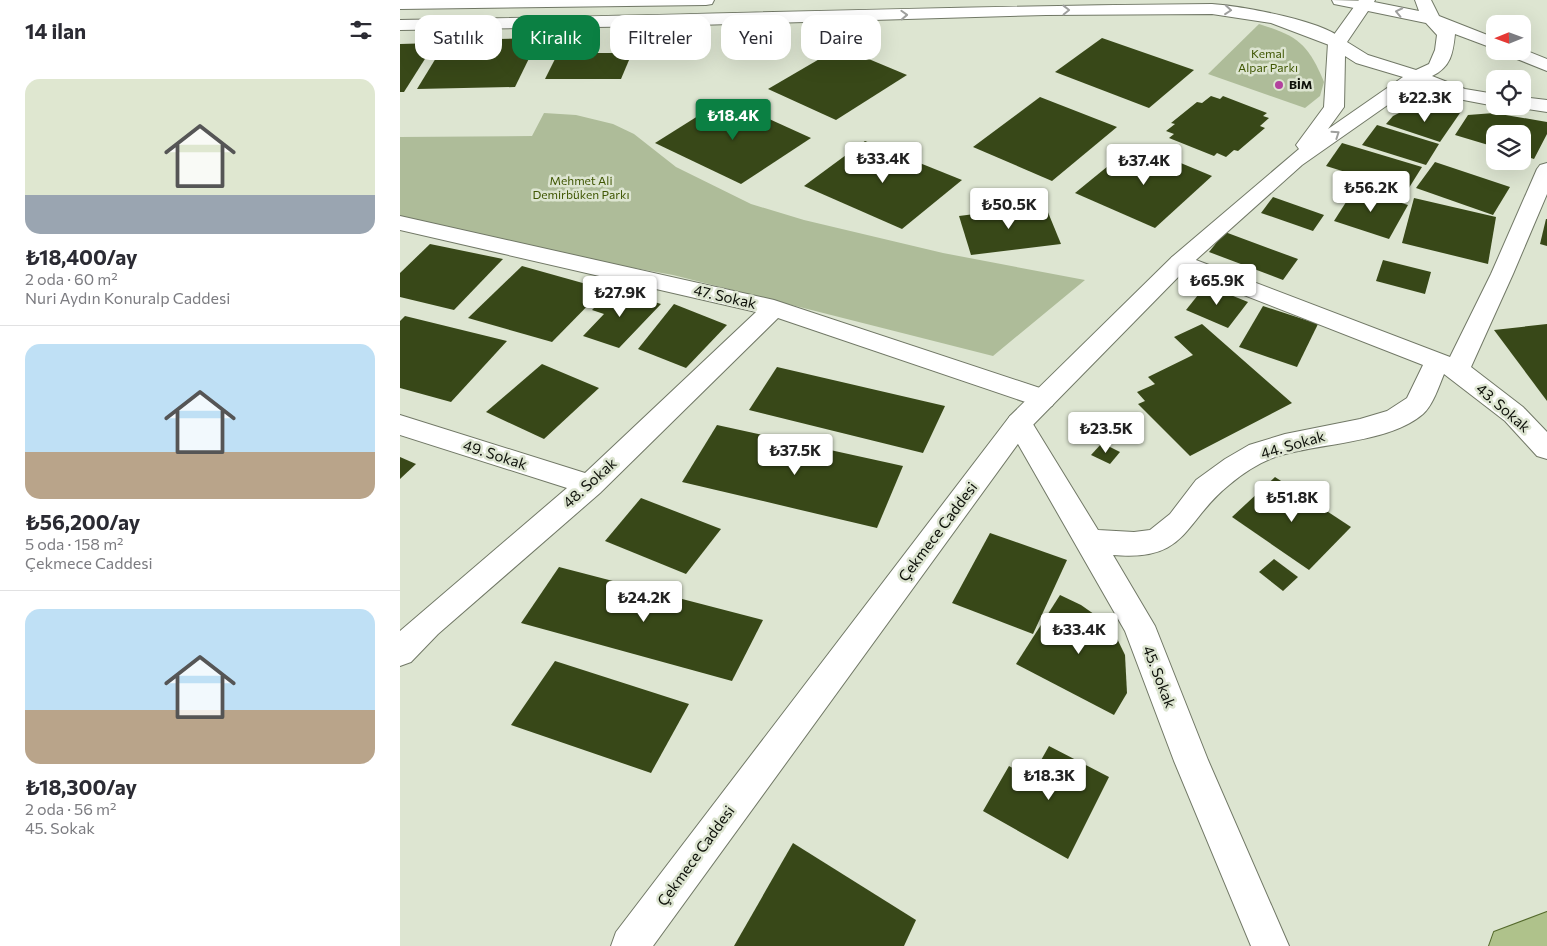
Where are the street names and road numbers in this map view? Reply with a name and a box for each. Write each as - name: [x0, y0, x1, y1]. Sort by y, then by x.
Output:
- street label: 47. Sokak: [692, 280, 758, 312]
- street label: 43. Sokak: [1473, 379, 1534, 436]
- street label: 44. Sokak: [1258, 426, 1327, 462]
- street label: 49. Sokak: [461, 435, 530, 473]
- street label: 48. Sokak: [559, 453, 620, 511]
- street label: Çekmece Caddesi: [894, 478, 980, 585]
- street label: 45. Sokak: [1140, 643, 1180, 711]
- street label: Çekmece Caddesi: [653, 802, 738, 909]

